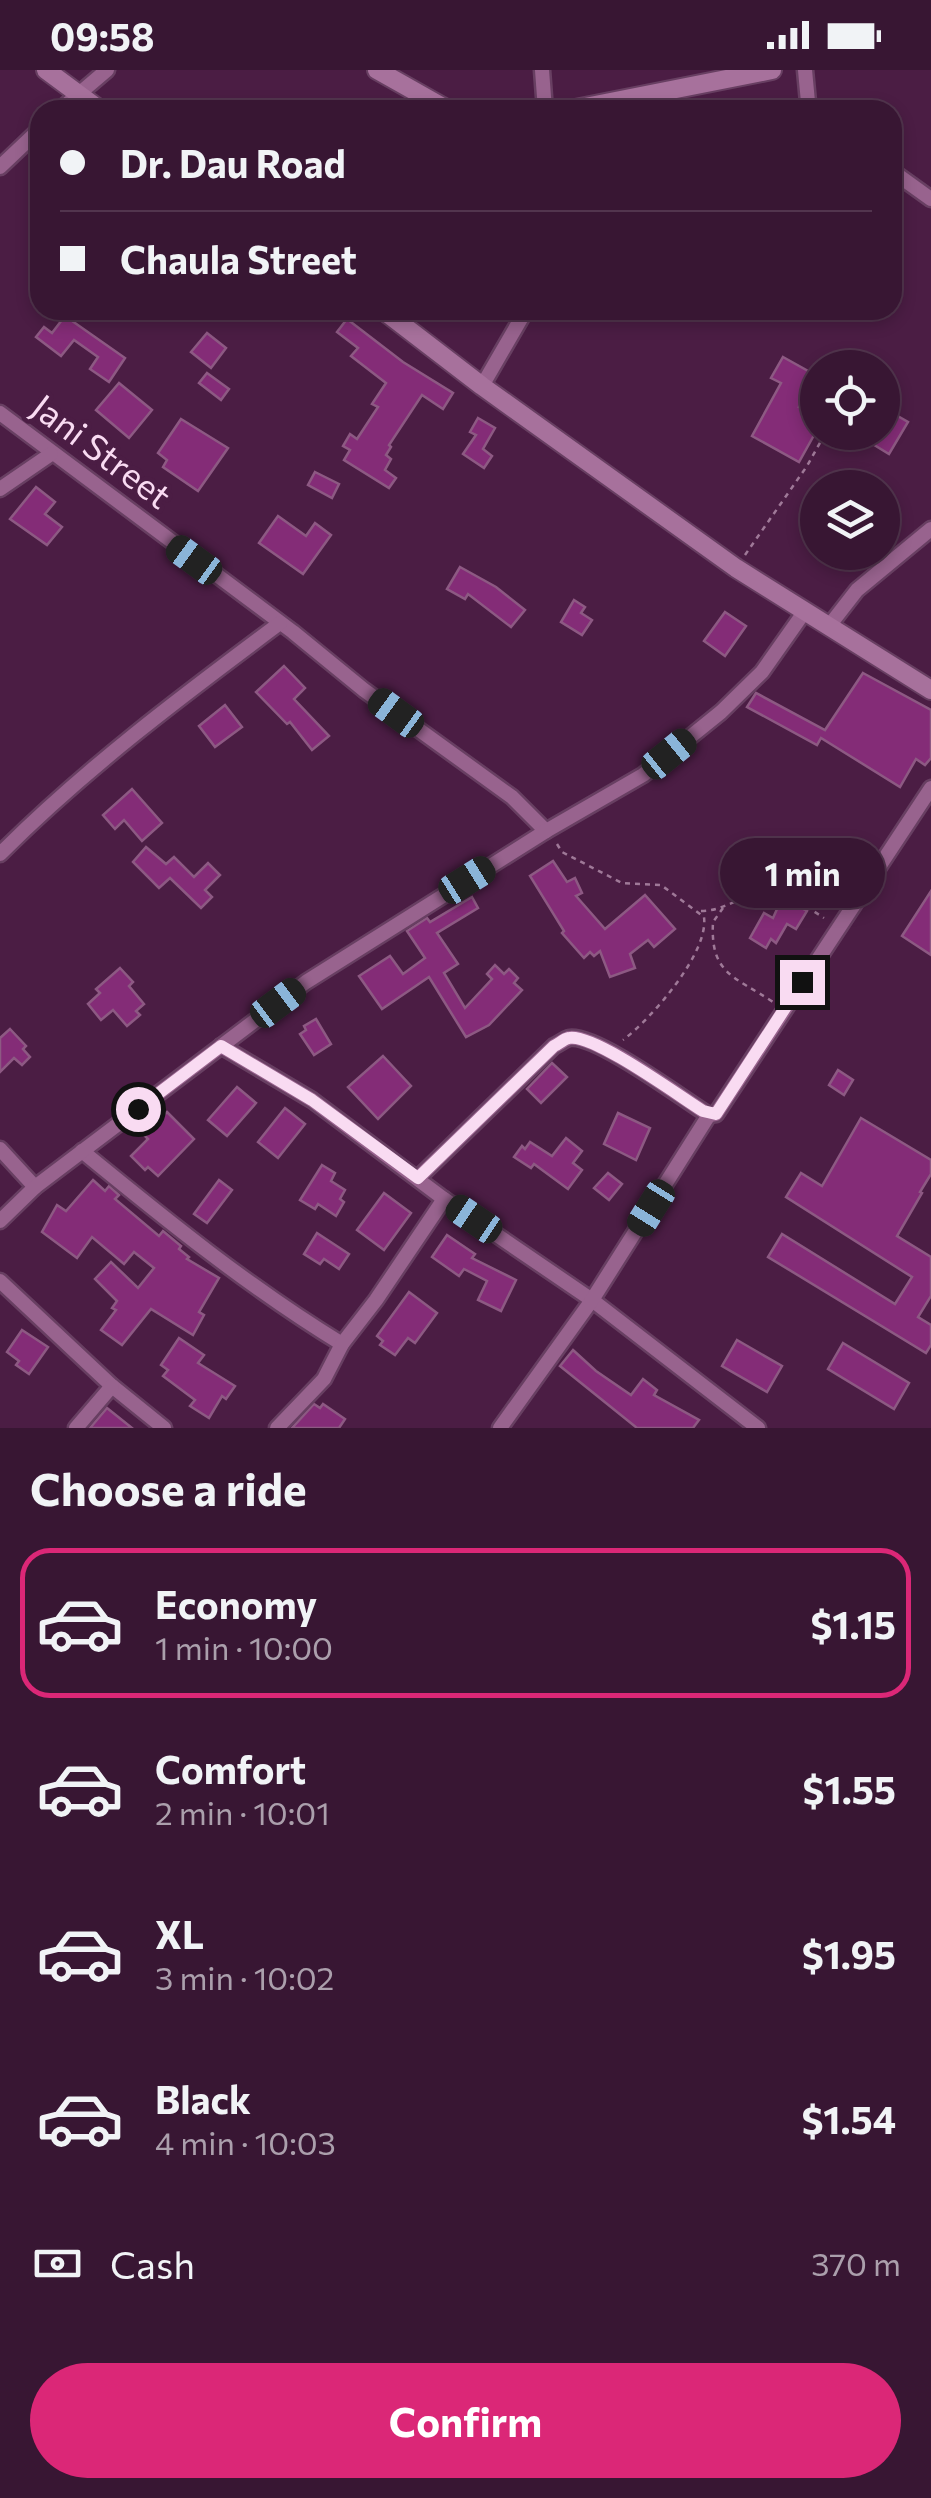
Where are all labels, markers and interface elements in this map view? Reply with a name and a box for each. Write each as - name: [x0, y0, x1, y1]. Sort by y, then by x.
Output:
- text: 09:58: [50, 12, 154, 59]
- text: Dr. Dau Road: [120, 139, 346, 186]
- text: Chaula Street: [120, 235, 357, 282]
- map controls: [800, 350, 900, 570]
- button: locate: [800, 350, 900, 450]
- street label: Jani Street: [24, 384, 181, 516]
- button: layers: [800, 470, 900, 570]
- car: [161, 530, 227, 590]
- car: [363, 683, 429, 743]
- car: [636, 723, 702, 785]
- callout: 1 min: [720, 837, 884, 907]
- car: [434, 851, 500, 909]
- text: 1 min: [765, 853, 840, 893]
- route end: [780, 960, 825, 1005]
- car: [245, 973, 311, 1033]
- route start: [116, 1087, 161, 1132]
- car: [622, 1175, 680, 1241]
- car: [441, 1190, 507, 1248]
- text: Choose a ride: [30, 1460, 307, 1515]
- icon: car: [35, 1578, 125, 1668]
- text: Economy: [155, 1580, 317, 1627]
- text: $1.15: [810, 1600, 896, 1647]
- text: 1 min · 10:00: [155, 1627, 333, 1667]
- icon: car: [35, 1743, 125, 1833]
- text: Comfort: [155, 1745, 306, 1792]
- text: $1.55: [803, 1765, 896, 1812]
- text: 2 min · 10:01: [155, 1792, 330, 1832]
- icon: car: [35, 1908, 125, 1998]
- text: XL: [155, 1910, 204, 1957]
- text: $1.95: [802, 1930, 896, 1977]
- text: 3 min · 10:02: [155, 1957, 334, 1997]
- icon: car: [35, 2073, 125, 2163]
- text: Black: [155, 2075, 251, 2122]
- text: $1.54: [801, 2095, 896, 2142]
- text: 4 min · 10:03: [155, 2122, 336, 2162]
- icon: cash: [30, 2236, 85, 2291]
- text: Cash: [110, 2240, 195, 2287]
- text: 370 m: [811, 2243, 901, 2283]
- button: Confirm: [30, 2363, 901, 2478]

